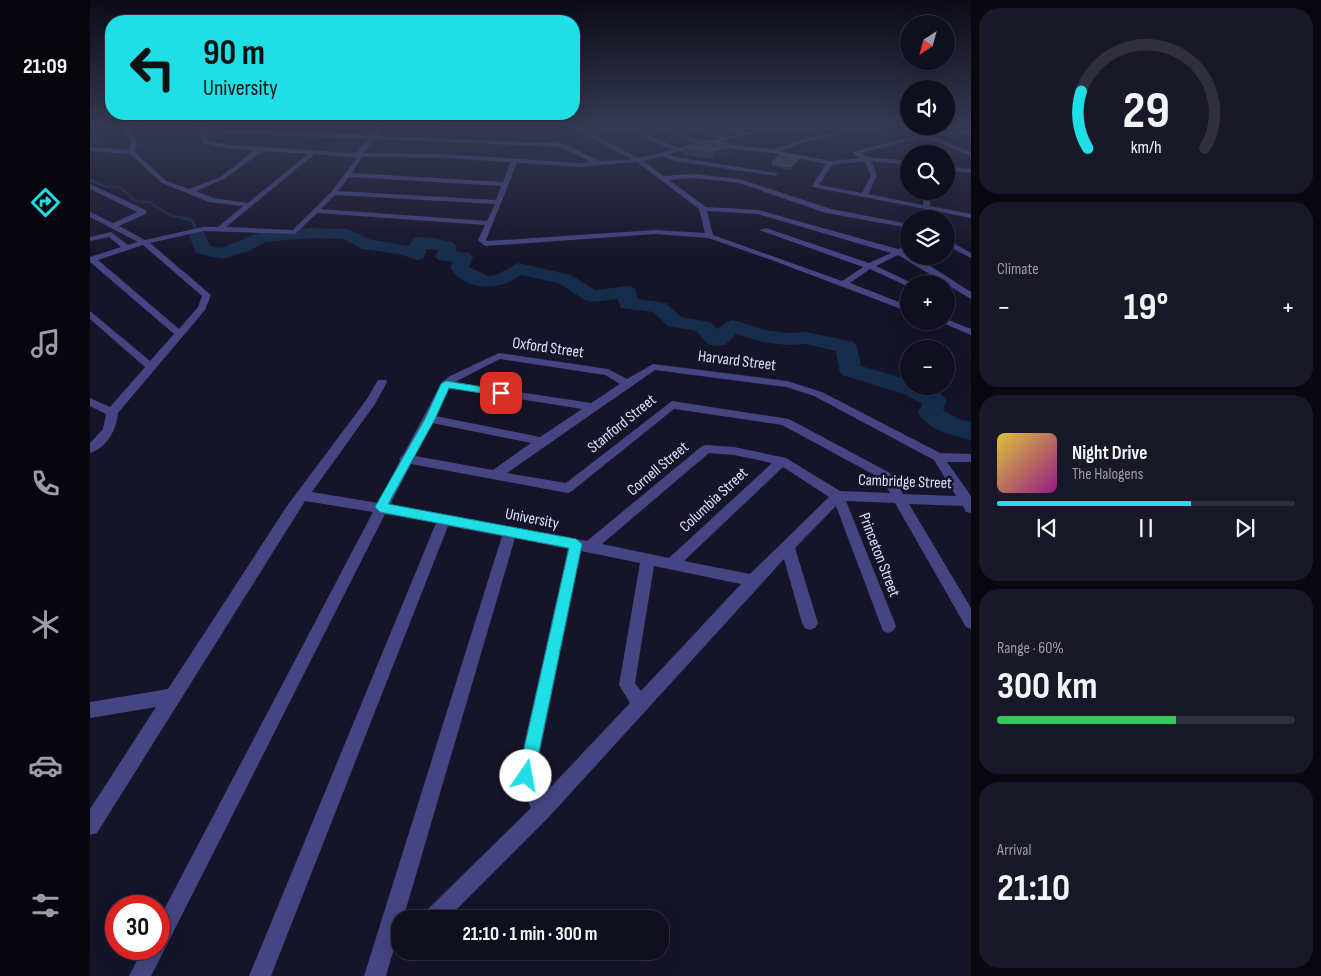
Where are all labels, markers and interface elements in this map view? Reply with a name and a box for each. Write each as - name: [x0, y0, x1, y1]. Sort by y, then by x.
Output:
- north arrow: [900, 15, 955, 70]
- map controls: [900, 15, 955, 395]
- text: 90 m: [203, 32, 265, 75]
- icon: left: [120, 35, 185, 100]
- text: 21:09: [23, 53, 67, 80]
- text: University: [203, 75, 278, 102]
- button: sound: [900, 80, 955, 135]
- text: 29: [1122, 80, 1170, 143]
- text: km/h: [1131, 137, 1161, 158]
- button: search: [900, 145, 955, 200]
- icon: directions: [28, 185, 63, 220]
- button: layers: [900, 210, 955, 265]
- text: Climate: [997, 260, 1039, 279]
- button: +: [900, 275, 955, 330]
- text: 19°: [1124, 285, 1168, 330]
- text: −: [997, 291, 1011, 324]
- text: +: [1281, 291, 1295, 324]
- icon: music: [28, 326, 63, 361]
- street label: Oxford Street: [511, 334, 585, 362]
- button: −: [900, 340, 955, 395]
- street label: Harvard Street: [697, 347, 777, 375]
- pin: [480, 372, 522, 414]
- icon: arrive: [487, 379, 515, 407]
- street label: Stanford Street: [584, 390, 660, 457]
- street label: Cornell Street: [623, 438, 693, 500]
- text: Night Drive: [1072, 442, 1147, 465]
- street label: Columbia Street: [676, 464, 752, 536]
- text: The Halogens: [1072, 465, 1143, 484]
- icon: phone: [28, 466, 63, 501]
- street label: Cambridge Street: [858, 471, 952, 493]
- street label: University: [503, 504, 561, 534]
- street label: Princeton Street: [854, 510, 904, 600]
- icon: previous: [1033, 514, 1061, 542]
- icon: pause: [1132, 514, 1160, 542]
- icon: next: [1231, 514, 1259, 542]
- icon: climate: [28, 607, 63, 642]
- text: Range · 60%: [997, 639, 1064, 658]
- text: 300 km: [997, 664, 1097, 709]
- icon: car: [28, 748, 63, 783]
- position arrow: [499, 749, 551, 801]
- text: Arrival: [997, 841, 1031, 860]
- text: 21:10: [997, 866, 1070, 911]
- icon: filters: [28, 888, 63, 923]
- speed limit sign: 30: [105, 895, 170, 960]
- text: 21:10 · 1 min · 300 m: [463, 923, 597, 946]

